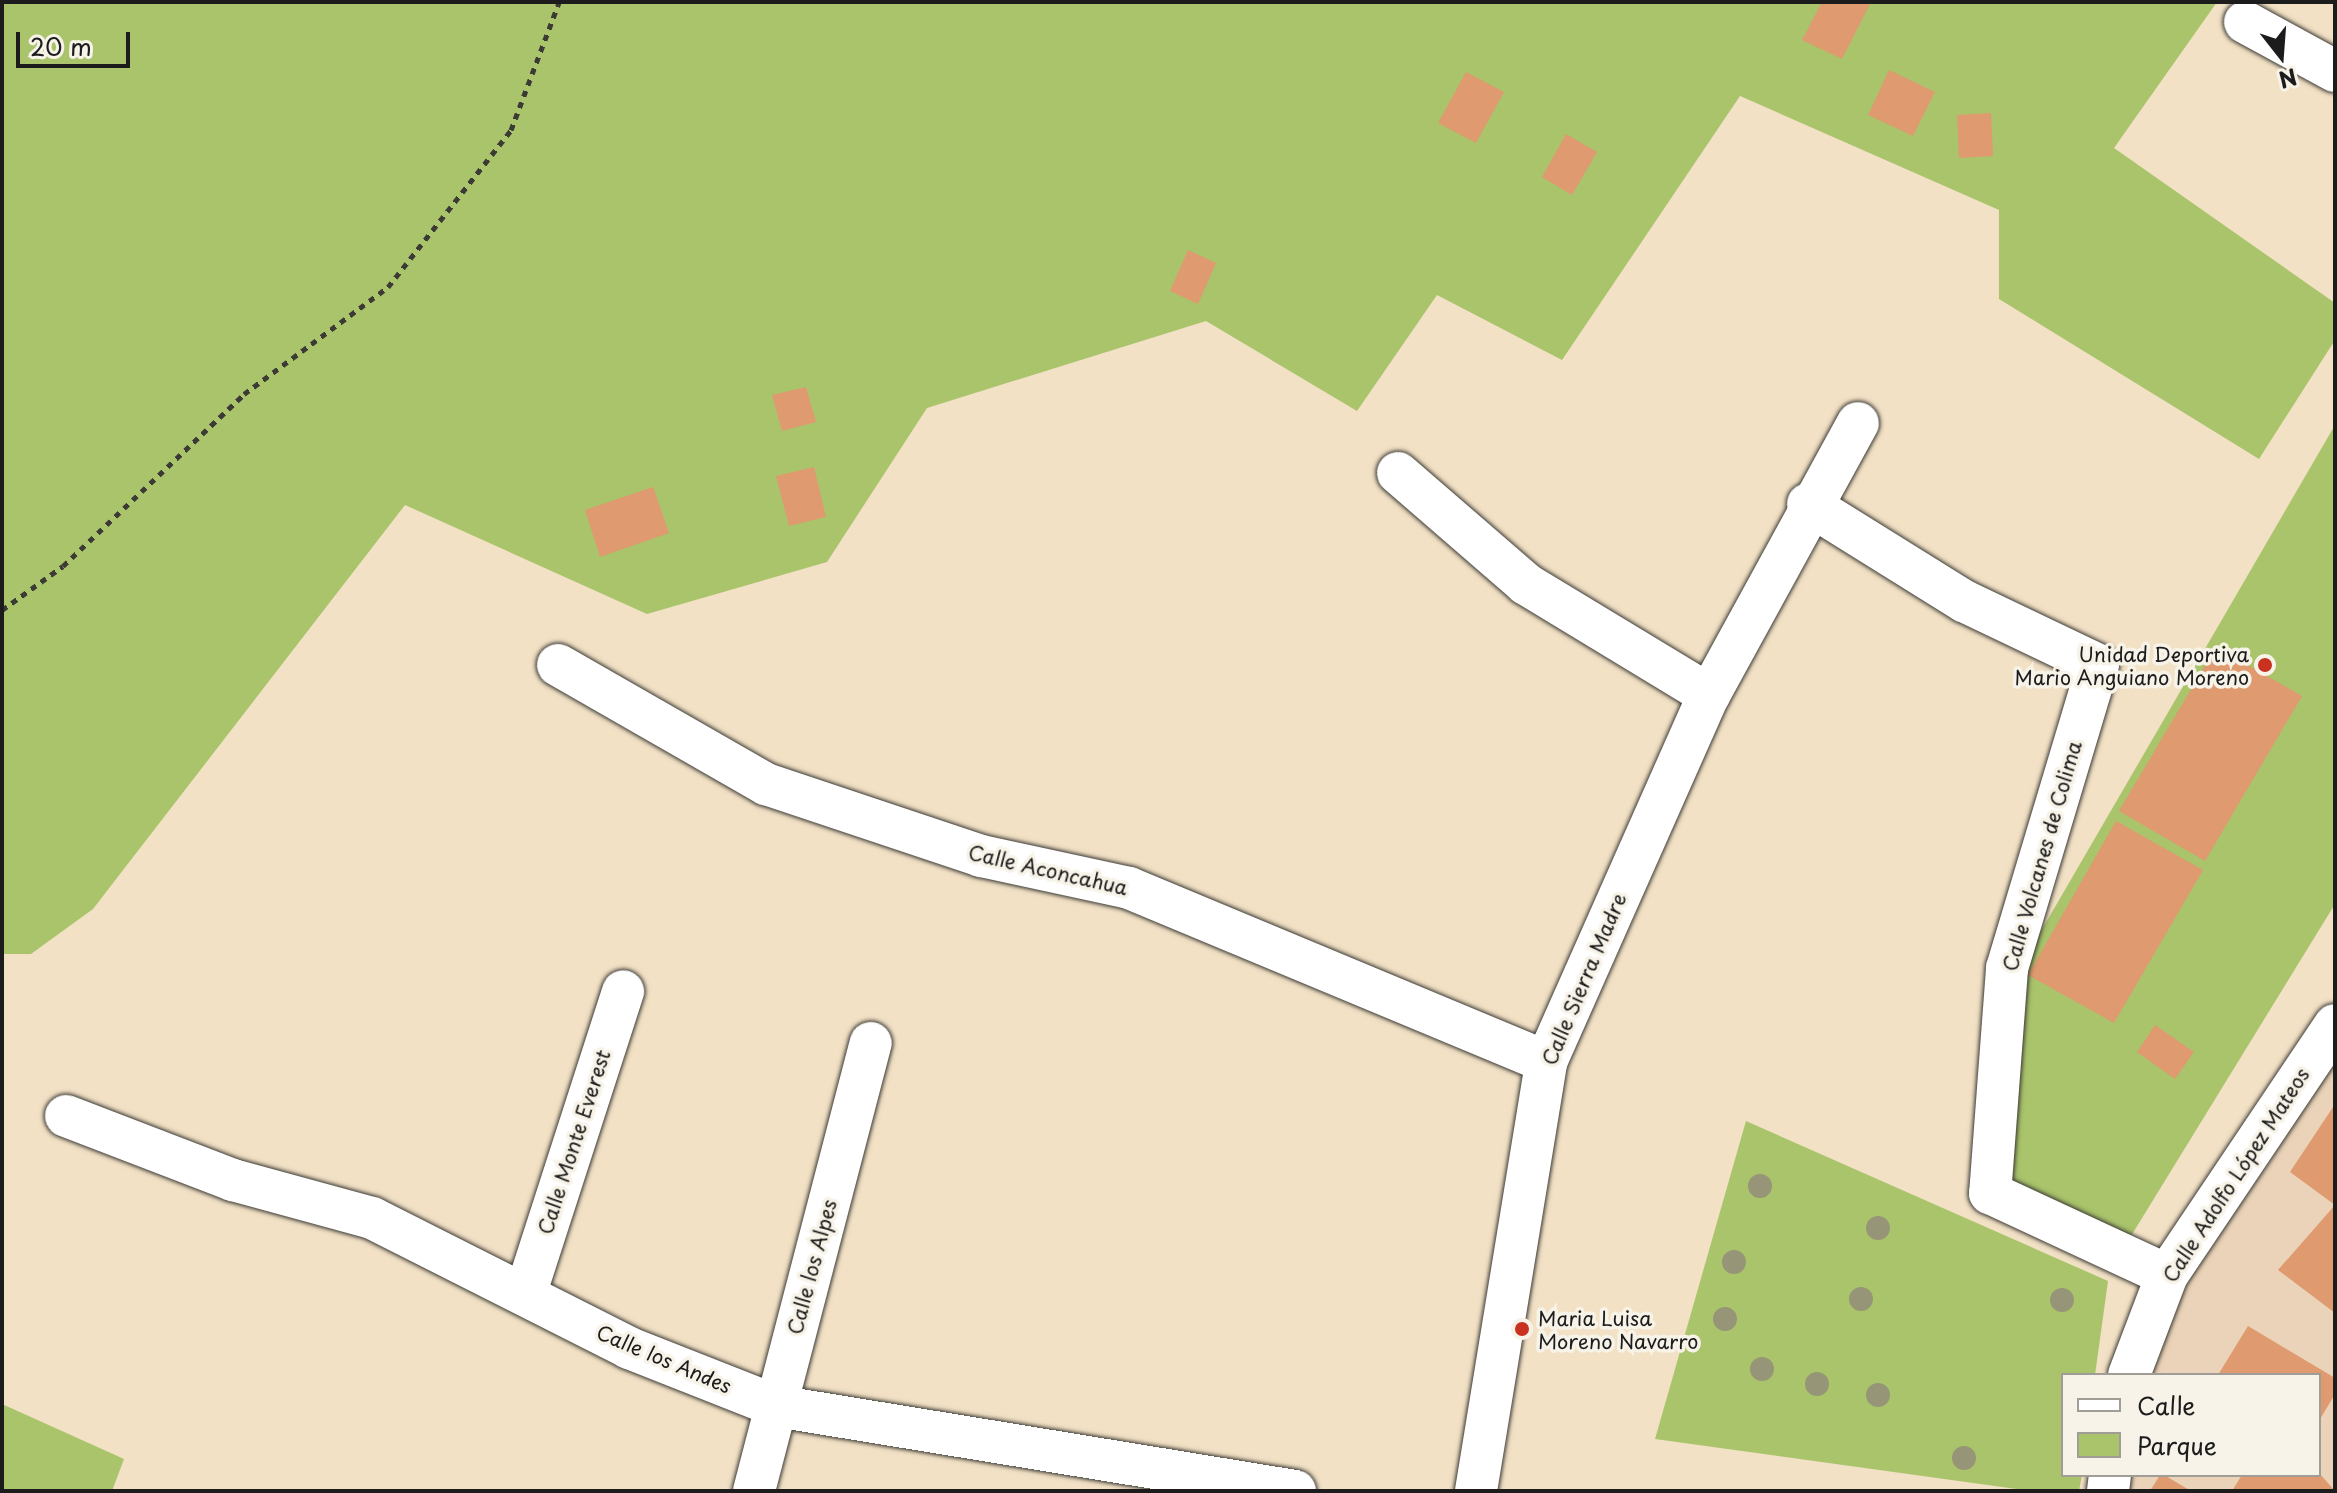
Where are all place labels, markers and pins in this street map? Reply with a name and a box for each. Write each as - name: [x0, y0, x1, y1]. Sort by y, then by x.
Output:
- place label: Unidad Deportiva Mario Anguiano Moreno: [2012, 642, 2249, 689]
- marker: Unidad Deportiva Mario Anguiano Moreno: [2256, 656, 2274, 674]
- place label: Maria Luisa Moreno Navarro: [1538, 1306, 1696, 1353]
- marker: Maria Luisa Moreno Navarro: [1513, 1320, 1531, 1338]

